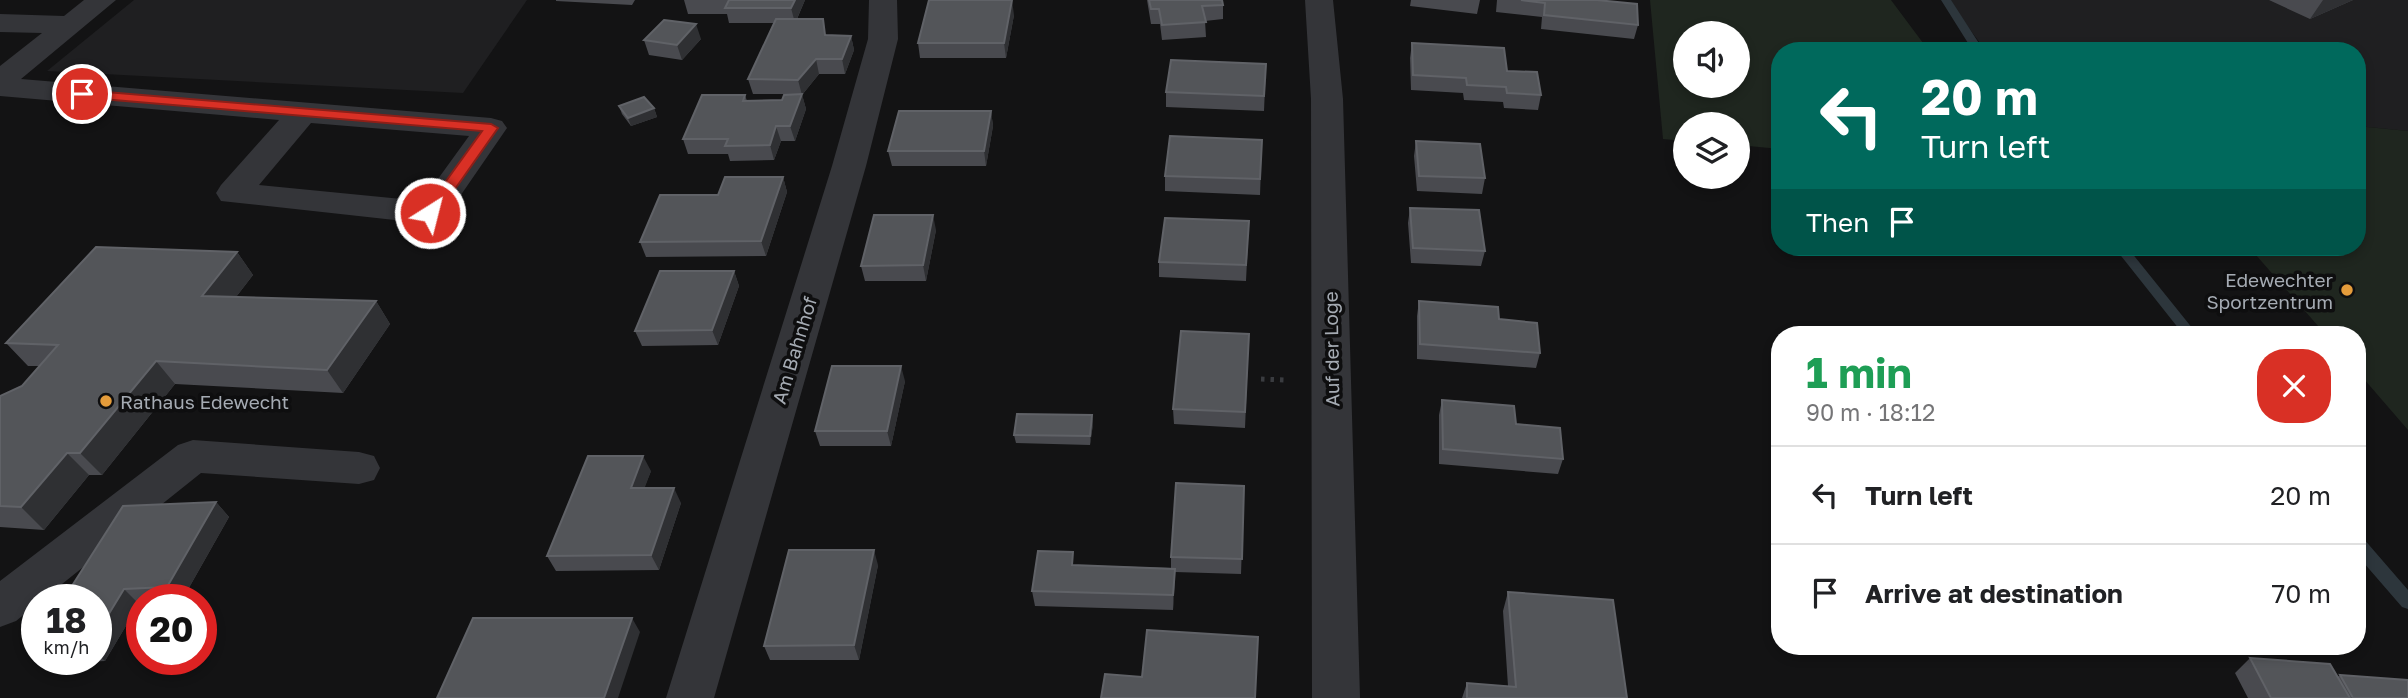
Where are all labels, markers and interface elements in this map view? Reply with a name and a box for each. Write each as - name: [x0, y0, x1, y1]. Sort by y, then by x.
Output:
- map controls: [1673, 21, 1750, 189]
- button: sound: [1673, 21, 1750, 98]
- pin: [52, 64, 112, 124]
- text: 20 m: [1921, 67, 2038, 126]
- icon: left: [1806, 70, 1897, 161]
- icon: arrive: [63, 75, 101, 113]
- button: layers: [1673, 112, 1750, 189]
- text: Turn left: [1921, 127, 2050, 165]
- position arrow: [393, 176, 467, 250]
- icon: arrive: [1883, 203, 1921, 241]
- text: Then: [1806, 207, 1869, 238]
- place label: Edewechter Sportzentrum: [2206, 268, 2334, 313]
- marker: Edewechter Sportzentrum: [2339, 282, 2355, 298]
- street label: Auf der Loge: [1318, 291, 1344, 407]
- street label: Am Bahnhof: [767, 294, 821, 406]
- text: 1 min: [1806, 347, 1912, 397]
- button: close: [2257, 349, 2331, 423]
- place label: Rathaus Edewecht: [120, 390, 289, 413]
- marker: Rathaus Edewecht: [98, 393, 114, 409]
- text: 90 m · 18:12: [1806, 398, 1935, 426]
- icon: left: [1806, 476, 1844, 514]
- text: Turn left: [1865, 480, 1973, 511]
- text: 20 m: [2270, 480, 2331, 511]
- icon: arrive: [1806, 574, 1844, 612]
- text: Arrive at destination: [1865, 578, 2123, 609]
- text: 70 m: [2272, 578, 2331, 609]
- speed limit sign: 20: [126, 584, 217, 675]
- text: 18: [46, 599, 87, 641]
- text: km/h: [44, 636, 89, 658]

